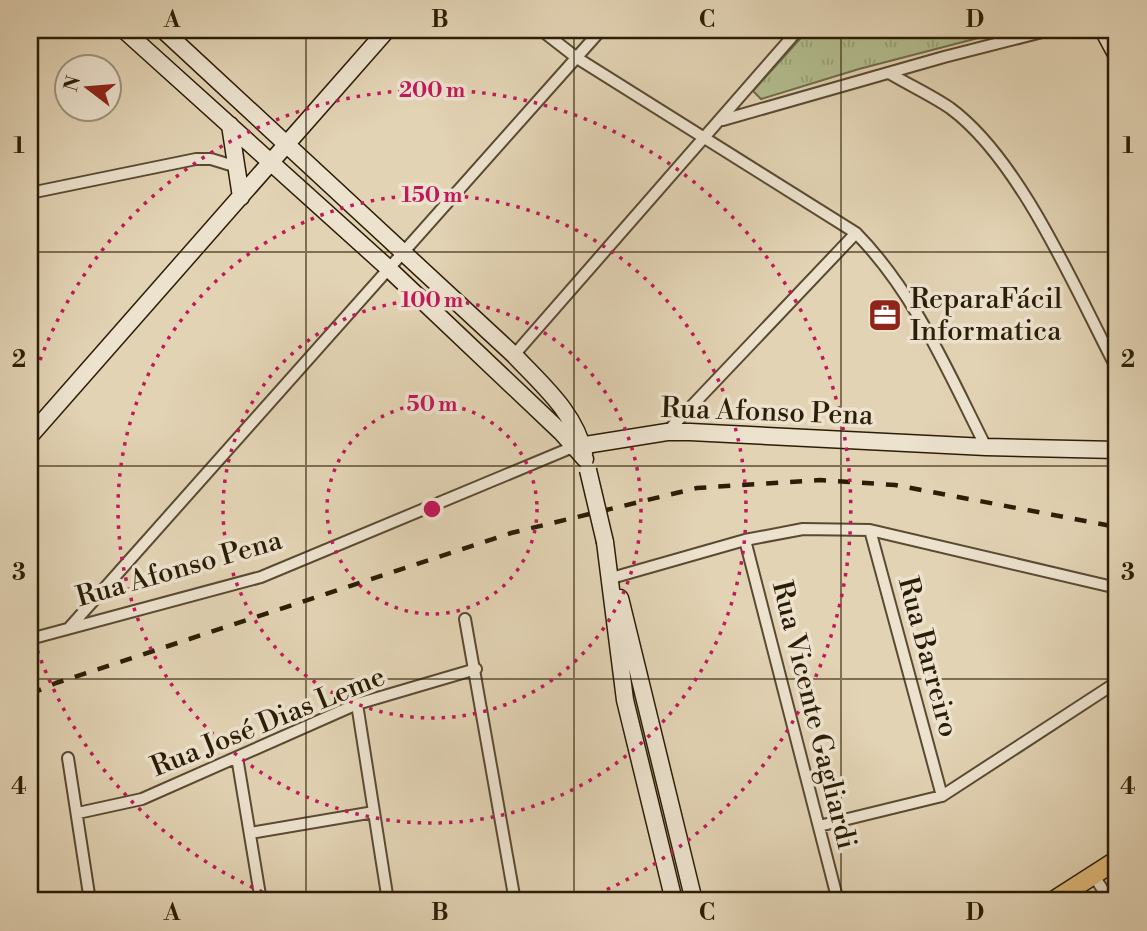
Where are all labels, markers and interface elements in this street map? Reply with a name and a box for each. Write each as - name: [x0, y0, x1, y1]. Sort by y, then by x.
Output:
- text: A: [163, 6, 181, 34]
- text: B: [431, 6, 449, 34]
- text: C: [699, 6, 715, 34]
- text: D: [966, 6, 984, 34]
- north arrow: [52, 52, 122, 122]
- text: N: [59, 73, 86, 94]
- text: 200 m: [399, 78, 465, 104]
- text: 1: [13, 132, 25, 160]
- text: 1: [1122, 132, 1134, 160]
- text: 150 m: [402, 183, 462, 209]
- place label: ReparaFácil Informatica: [910, 282, 1062, 349]
- text: 100 m: [401, 288, 463, 314]
- office icon: ReparaFácil Informatica: [866, 296, 904, 334]
- text: 2: [12, 346, 26, 374]
- text: 2: [1121, 346, 1135, 374]
- street label: Rua Afonso Pena: [660, 391, 875, 433]
- text: 50 m: [407, 392, 457, 418]
- centre of rings: [420, 497, 444, 521]
- street label: Rua Afonso Pena: [72, 523, 287, 615]
- text: 3: [12, 559, 26, 587]
- text: 3: [1121, 559, 1135, 587]
- street label: Rua Barreiro: [890, 573, 966, 741]
- street label: Rua Vicente Gagliardi: [764, 577, 864, 853]
- street label: Rua José Dias Leme: [146, 659, 390, 785]
- text: 4: [11, 773, 27, 801]
- text: 4: [1120, 773, 1136, 801]
- text: A: [163, 899, 181, 927]
- text: B: [431, 899, 449, 927]
- text: C: [699, 899, 715, 927]
- text: D: [966, 899, 984, 927]

